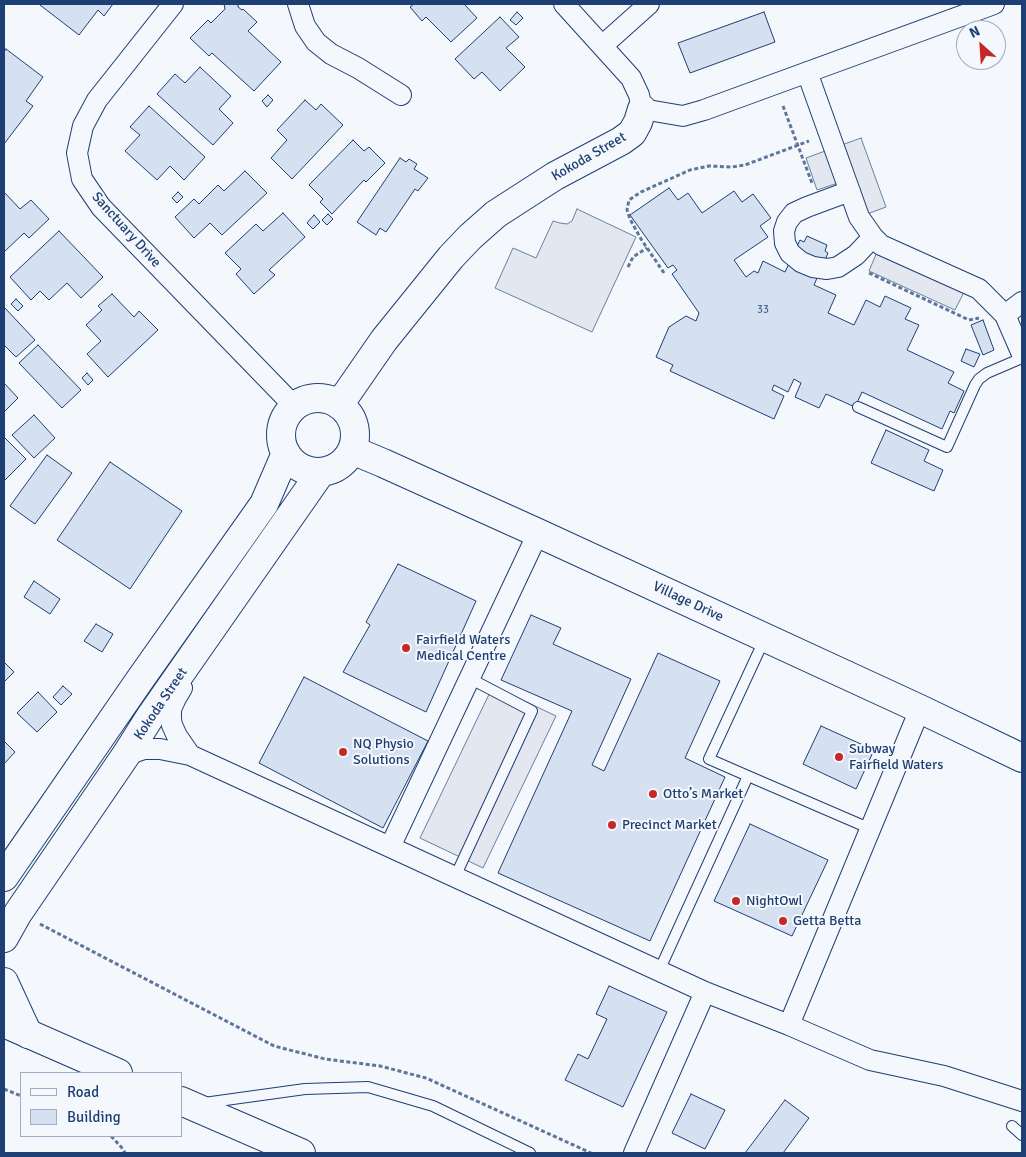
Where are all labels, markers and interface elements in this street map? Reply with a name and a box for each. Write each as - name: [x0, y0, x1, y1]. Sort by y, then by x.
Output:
- north arrow: [956, 20, 1006, 70]
- text: N: [967, 22, 983, 42]
- street label: Kokoda Street: [549, 129, 629, 185]
- street label: Sanctuary Drive: [88, 189, 164, 271]
- house number: 33: [757, 303, 769, 317]
- street label: Village Drive: [650, 578, 726, 626]
- place label: Fairfield Waters Medical Centre: [416, 632, 510, 664]
- marker: Fairfield Waters Medical Centre: [400, 642, 412, 654]
- street label: Kokoda Street: [131, 665, 191, 743]
- place label: NQ Physio Solutions: [353, 736, 414, 769]
- place label: Subway Fairfield Waters: [849, 741, 943, 774]
- marker: NQ Physio Solutions: [337, 746, 349, 758]
- marker: Subway Fairfield Waters: [833, 751, 845, 763]
- place label: Otto’s Market: [663, 786, 743, 802]
- marker: Otto’s Market: [647, 788, 659, 800]
- place label: Precinct Market: [622, 817, 717, 833]
- marker: Precinct Market: [606, 819, 618, 831]
- place label: NightOwl: [746, 893, 803, 909]
- marker: NightOwl: [730, 895, 742, 907]
- place label: Getta Betta: [793, 913, 861, 929]
- marker: Getta Betta: [777, 915, 789, 927]
- legend: [20, 1072, 182, 1137]
- text: Road: [67, 1083, 99, 1101]
- text: Building: [67, 1108, 121, 1126]

